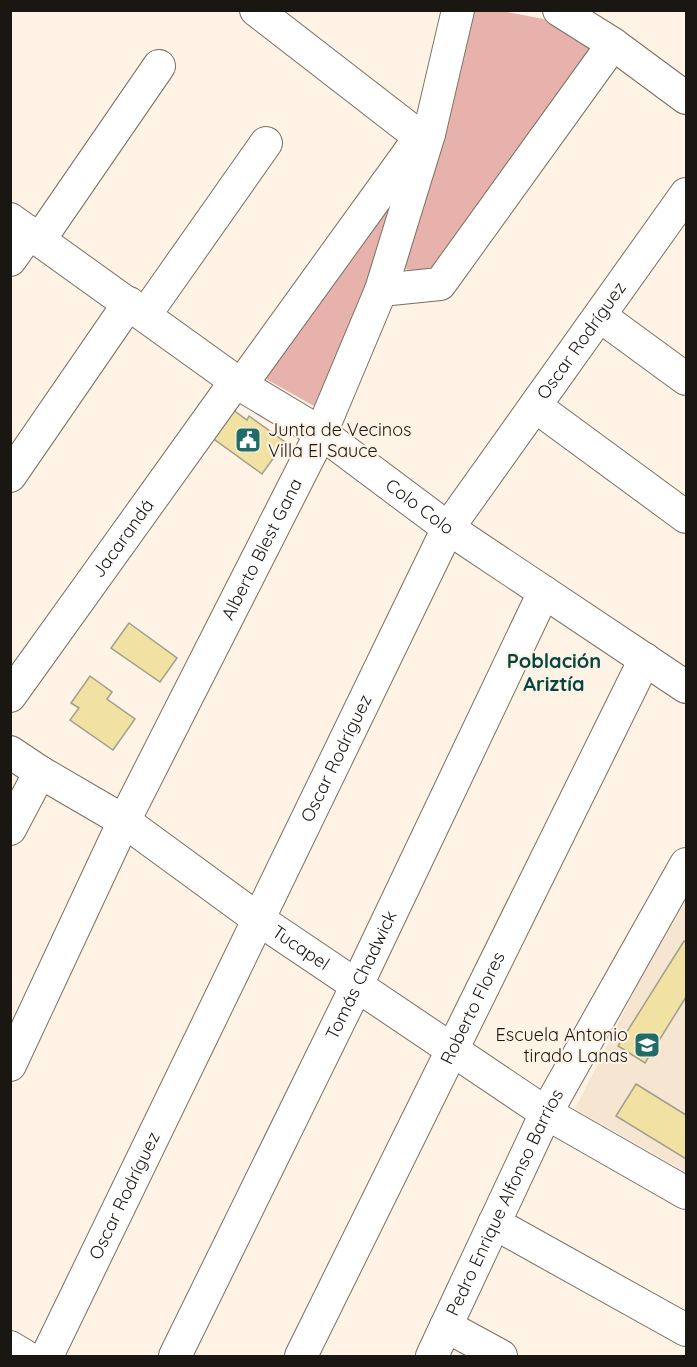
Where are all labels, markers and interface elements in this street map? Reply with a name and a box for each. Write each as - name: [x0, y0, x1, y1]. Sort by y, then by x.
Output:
- street label: Oscar Rodríguez: [531, 277, 631, 404]
- place label: Junta de Vecinos Villa El Sauce: [268, 418, 411, 462]
- public building icon: Junta de Vecinos Villa El Sauce: [233, 425, 263, 455]
- street label: Colo Colo: [381, 473, 459, 540]
- street label: Alberto Blest Gana: [216, 474, 307, 624]
- street label: Jacarandá: [87, 494, 159, 582]
- district label: Población Ariztía: [507, 648, 601, 696]
- street label: Oscar Rodríguez: [295, 691, 377, 826]
- street label: Tomás Chadwick: [320, 907, 402, 1043]
- street label: Tucapel: [268, 920, 334, 975]
- street label: Roberto Flores: [435, 948, 510, 1068]
- place label: Escuela Antonio tirado Lanas: [496, 1023, 628, 1067]
- school or university icon: Escuela Antonio tirado Lanas: [632, 1030, 662, 1060]
- street label: Pedro Enrique Alfonso Barrios: [441, 1085, 568, 1319]
- street label: Oscar Rodríguez: [83, 1128, 165, 1263]

